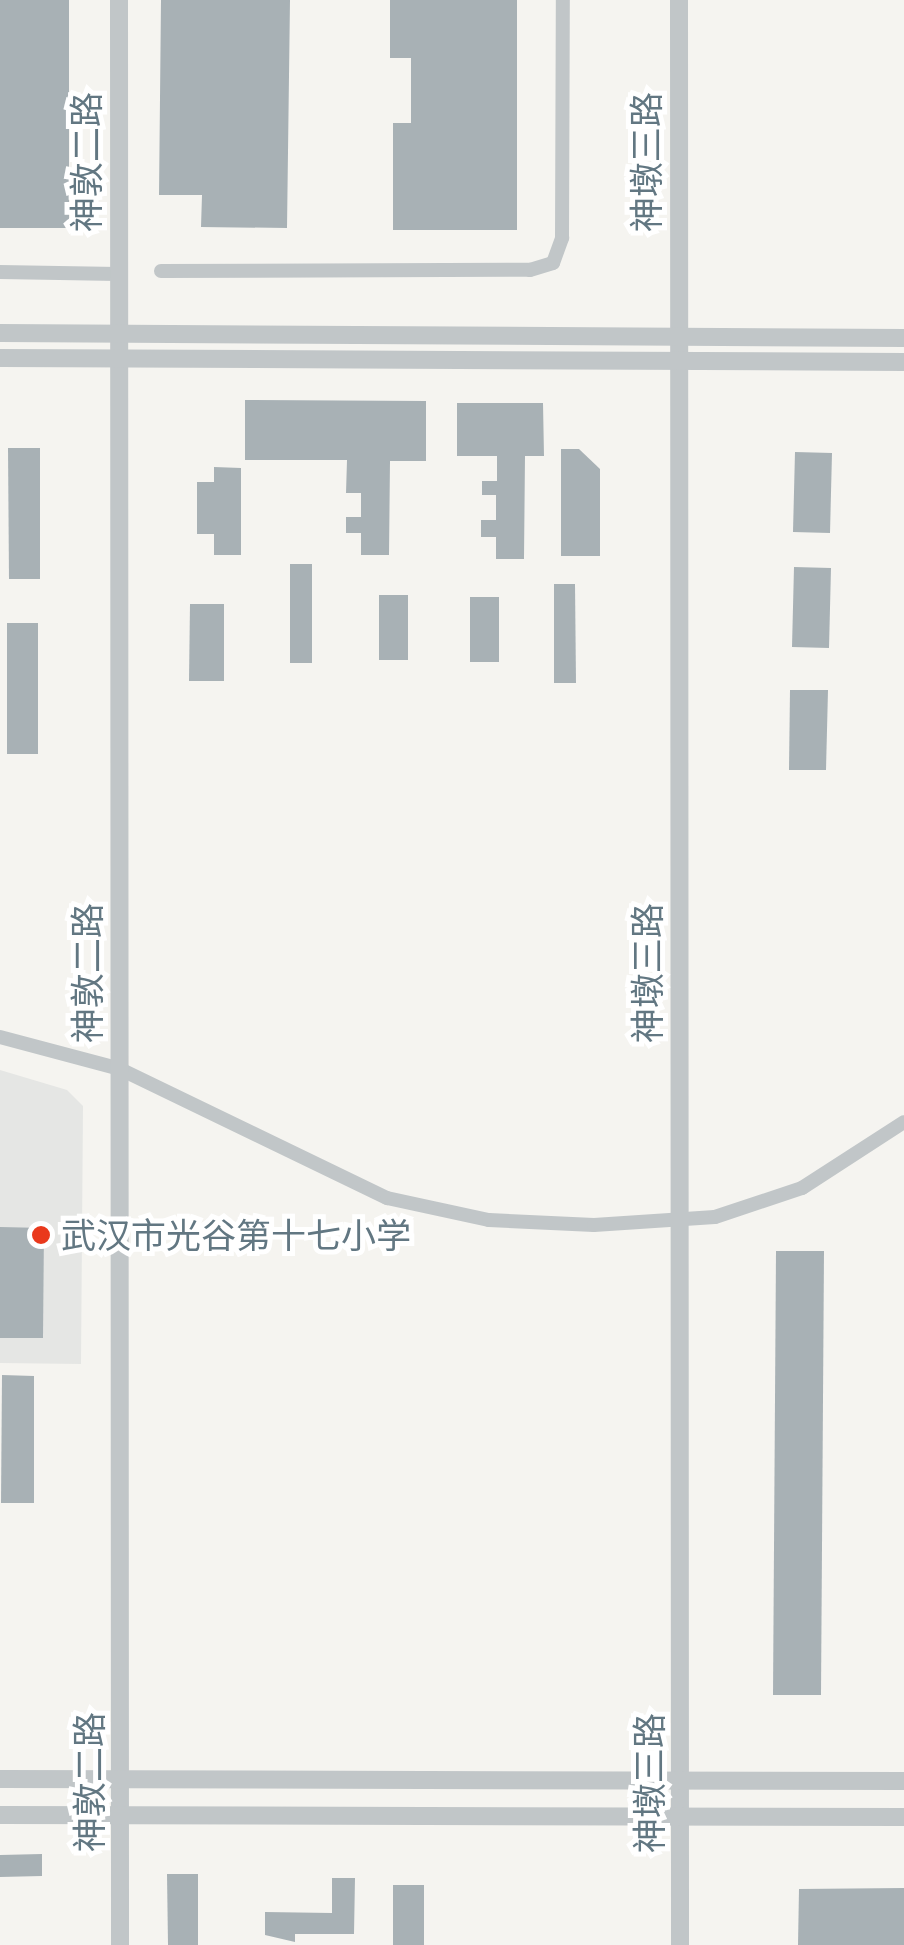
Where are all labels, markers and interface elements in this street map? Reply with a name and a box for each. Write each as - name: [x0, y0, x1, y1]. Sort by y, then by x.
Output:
- street label: 神敦二路: [65, 92, 107, 232]
- street label: 神墩三路: [625, 92, 667, 232]
- street label: 神敦二路: [66, 903, 108, 1043]
- street label: 神墩三路: [626, 903, 668, 1043]
- place label: 武汉市光谷第十七小学: [61, 1214, 411, 1256]
- marker: 武汉市光谷第十七小学: [30, 1224, 52, 1246]
- street label: 神敦二路: [68, 1712, 110, 1852]
- street label: 神墩三路: [628, 1713, 670, 1853]

